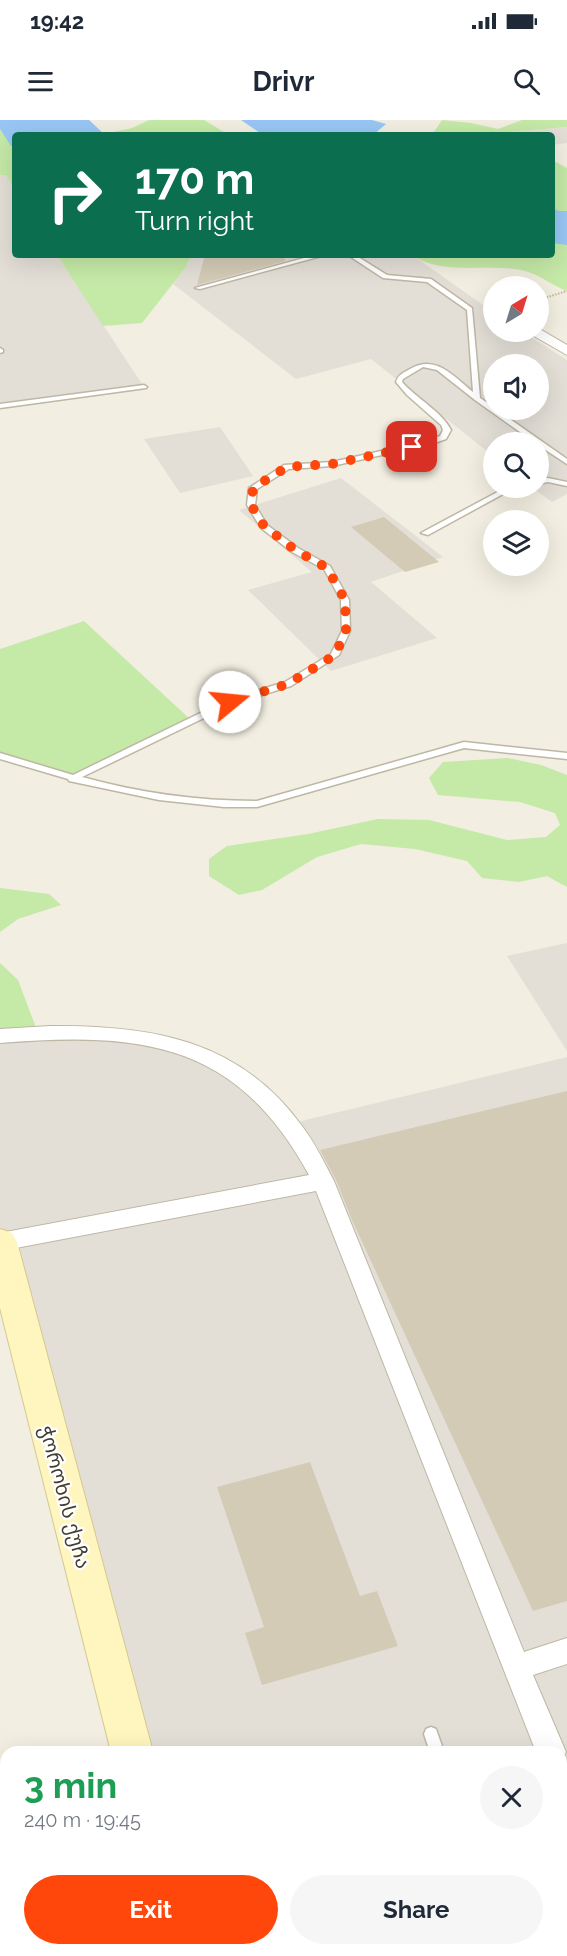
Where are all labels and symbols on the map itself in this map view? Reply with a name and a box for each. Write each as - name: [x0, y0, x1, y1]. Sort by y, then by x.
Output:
- north arrow: [483, 276, 549, 342]
- pin: [386, 421, 437, 472]
- position arrow: [198, 670, 262, 734]
- street label: ჭოროხის ქუჩა: [34, 1423, 96, 1571]

